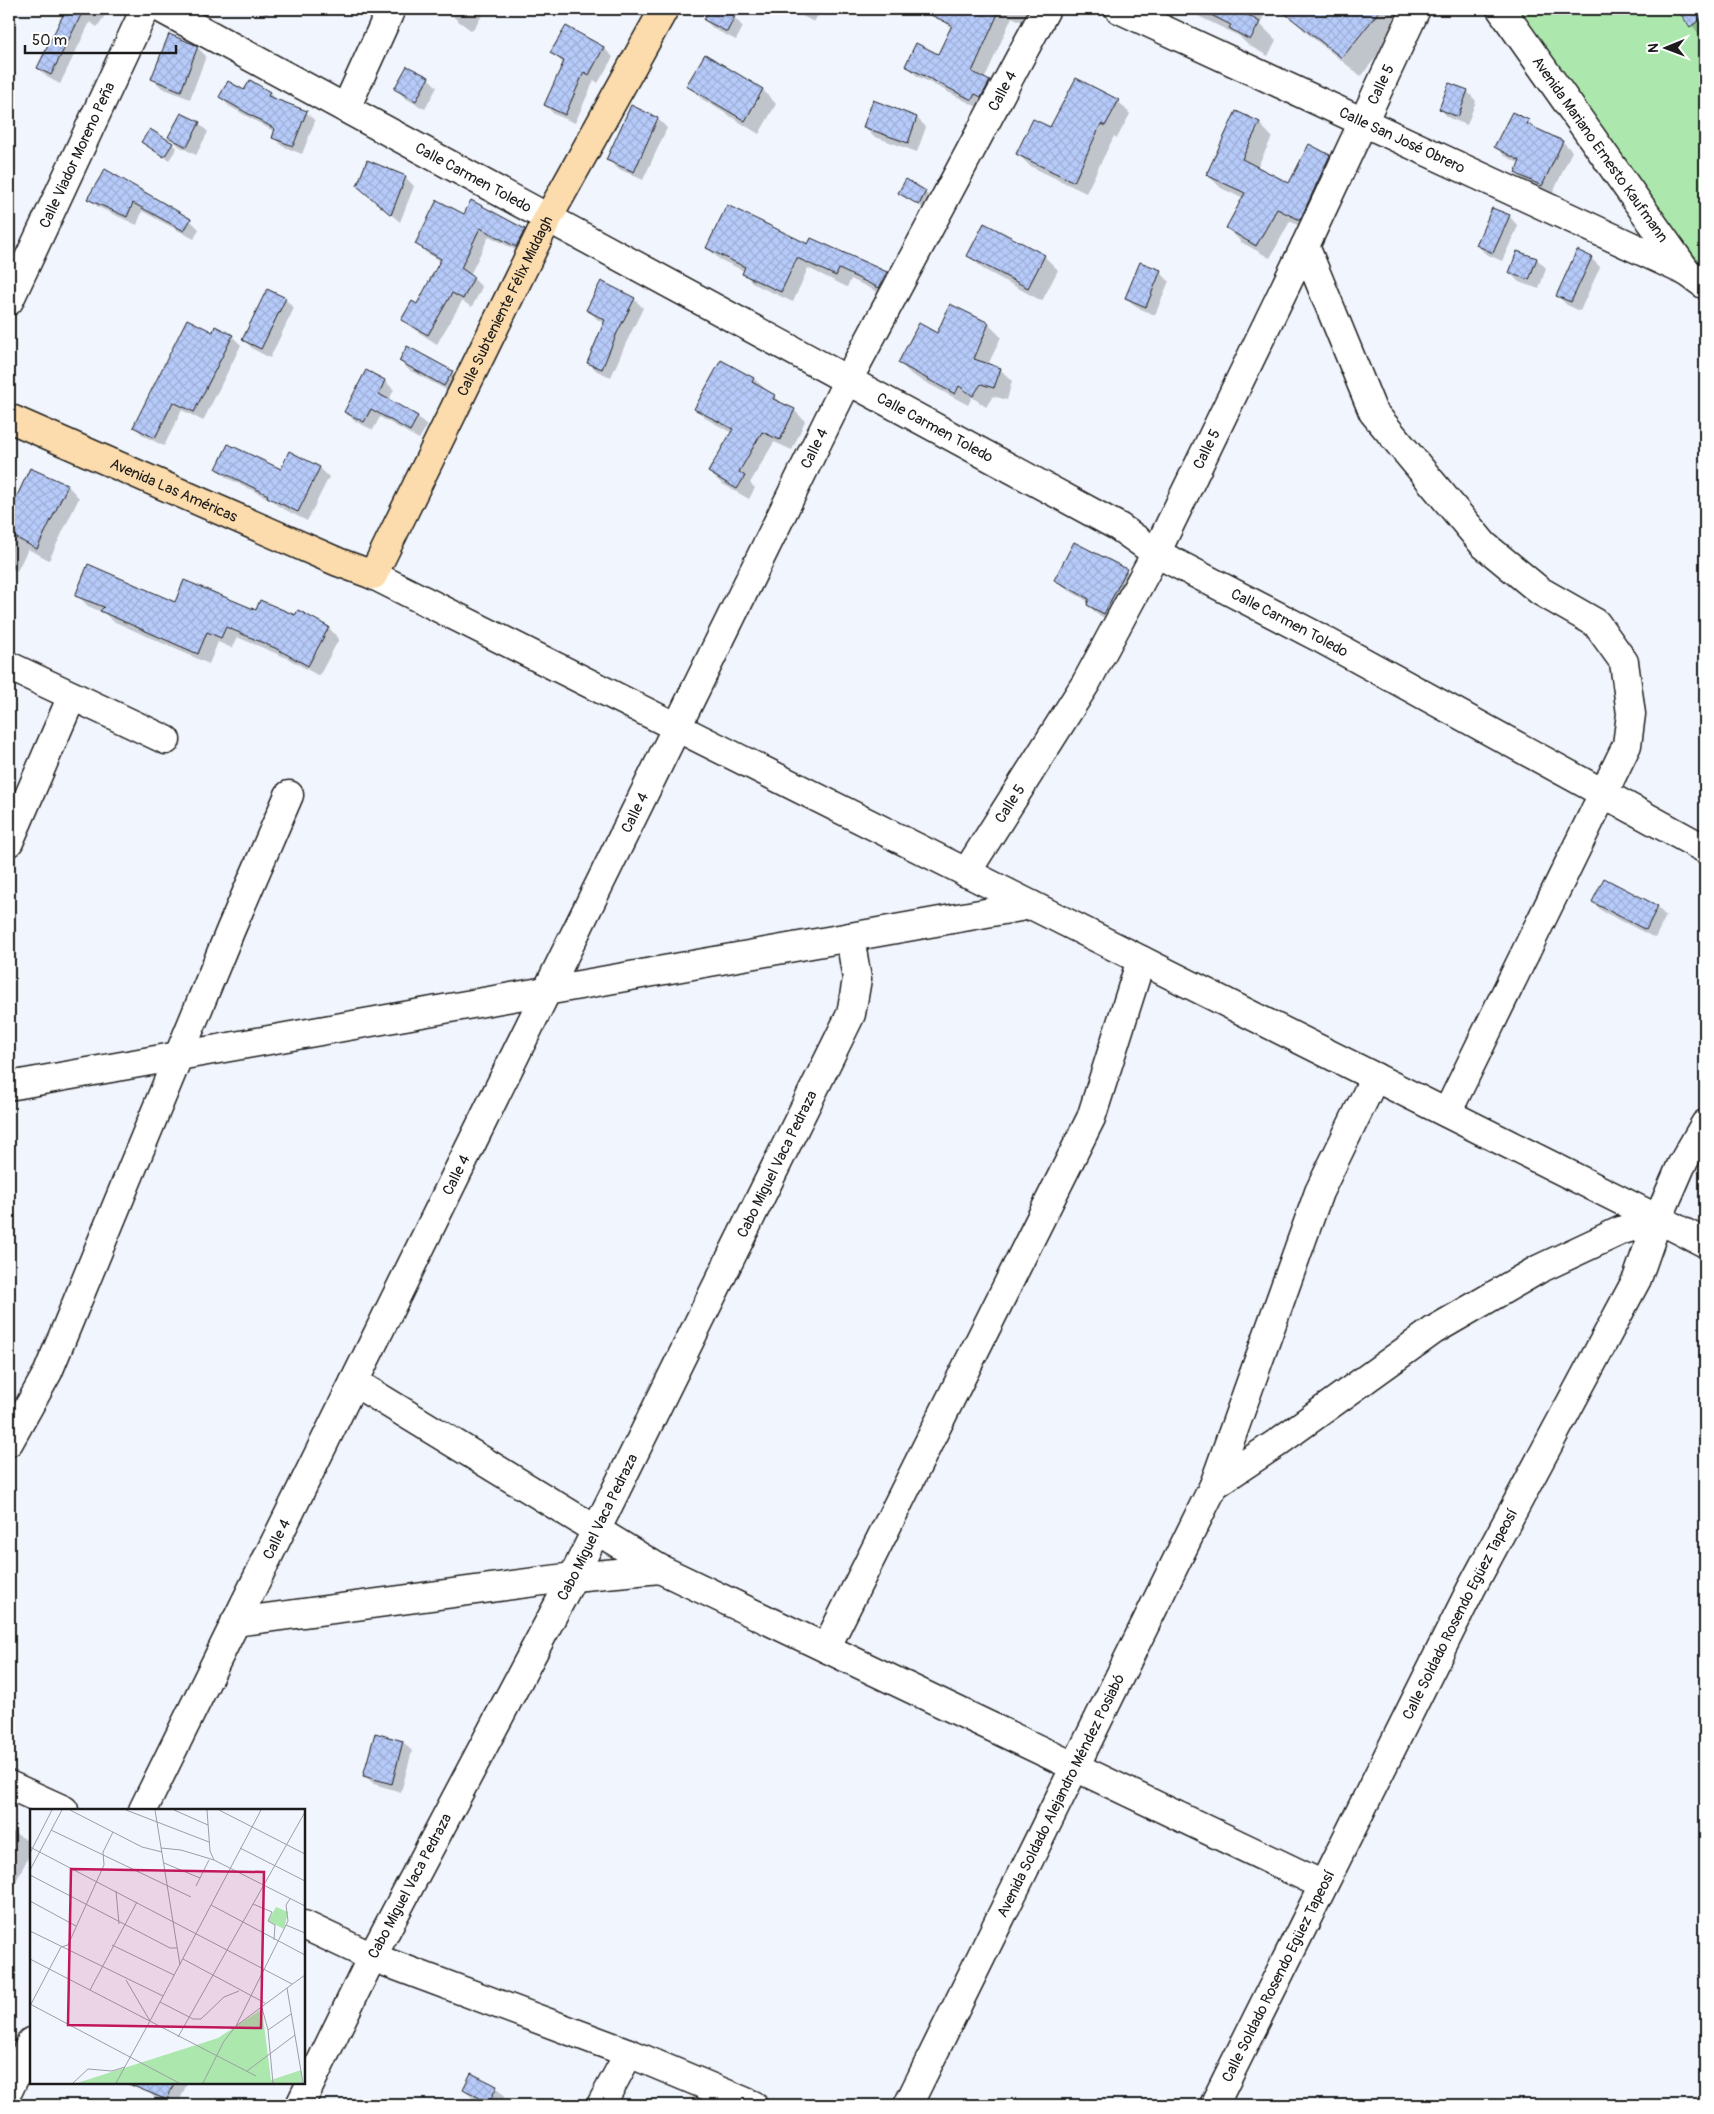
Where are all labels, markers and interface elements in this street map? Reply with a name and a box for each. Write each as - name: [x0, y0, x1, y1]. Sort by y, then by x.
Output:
- scale bar: [25, 22, 176, 54]
- north arrow: [1642, 22, 1692, 72]
- text: 50 m: [32, 31, 67, 50]
- text: N: [1645, 43, 1662, 53]
- street label: Avenida Mariano Ernesto Kaufmann: [1528, 53, 1673, 246]
- street label: Calle 5: [1363, 61, 1398, 108]
- street label: Calle 4: [984, 67, 1021, 114]
- street label: Calle Viador Moreno Peña: [35, 79, 119, 231]
- street label: Calle San José Obrero: [1336, 103, 1468, 177]
- street label: Calle Carmen Toledo: [412, 138, 535, 217]
- street label: Calle Subteniente Félix Middagh: [453, 213, 557, 399]
- street label: Calle Carmen Toledo: [873, 388, 997, 467]
- street label: Calle 4: [796, 425, 832, 472]
- street label: Calle 5: [1189, 426, 1224, 472]
- street label: Avenida Las Américas: [107, 454, 241, 526]
- street label: Calle Carmen Toledo: [1228, 584, 1351, 661]
- street label: Calle 5: [990, 781, 1029, 827]
- street label: Calle 4: [617, 789, 653, 836]
- street label: Cabo Miguel Vaca Pedraza: [733, 1087, 821, 1241]
- street label: Calle 4: [438, 1151, 474, 1198]
- street label: Cabo Miguel Vaca Pedraza: [553, 1450, 642, 1604]
- street label: Calle Soldado Rosendo Egüez Tapeosí: [1398, 1505, 1522, 1723]
- street label: Calle 4: [259, 1515, 295, 1563]
- street label: Avenida Soldado Alejandro Méndez Posiabó: [993, 1671, 1129, 1921]
- inset map: [30, 1809, 305, 2084]
- street label: Cabo Miguel Vaca Pedraza: [363, 1810, 456, 1962]
- street label: Calle Soldado Rosendo Egüez Tapeosí: [1217, 1867, 1339, 2085]

